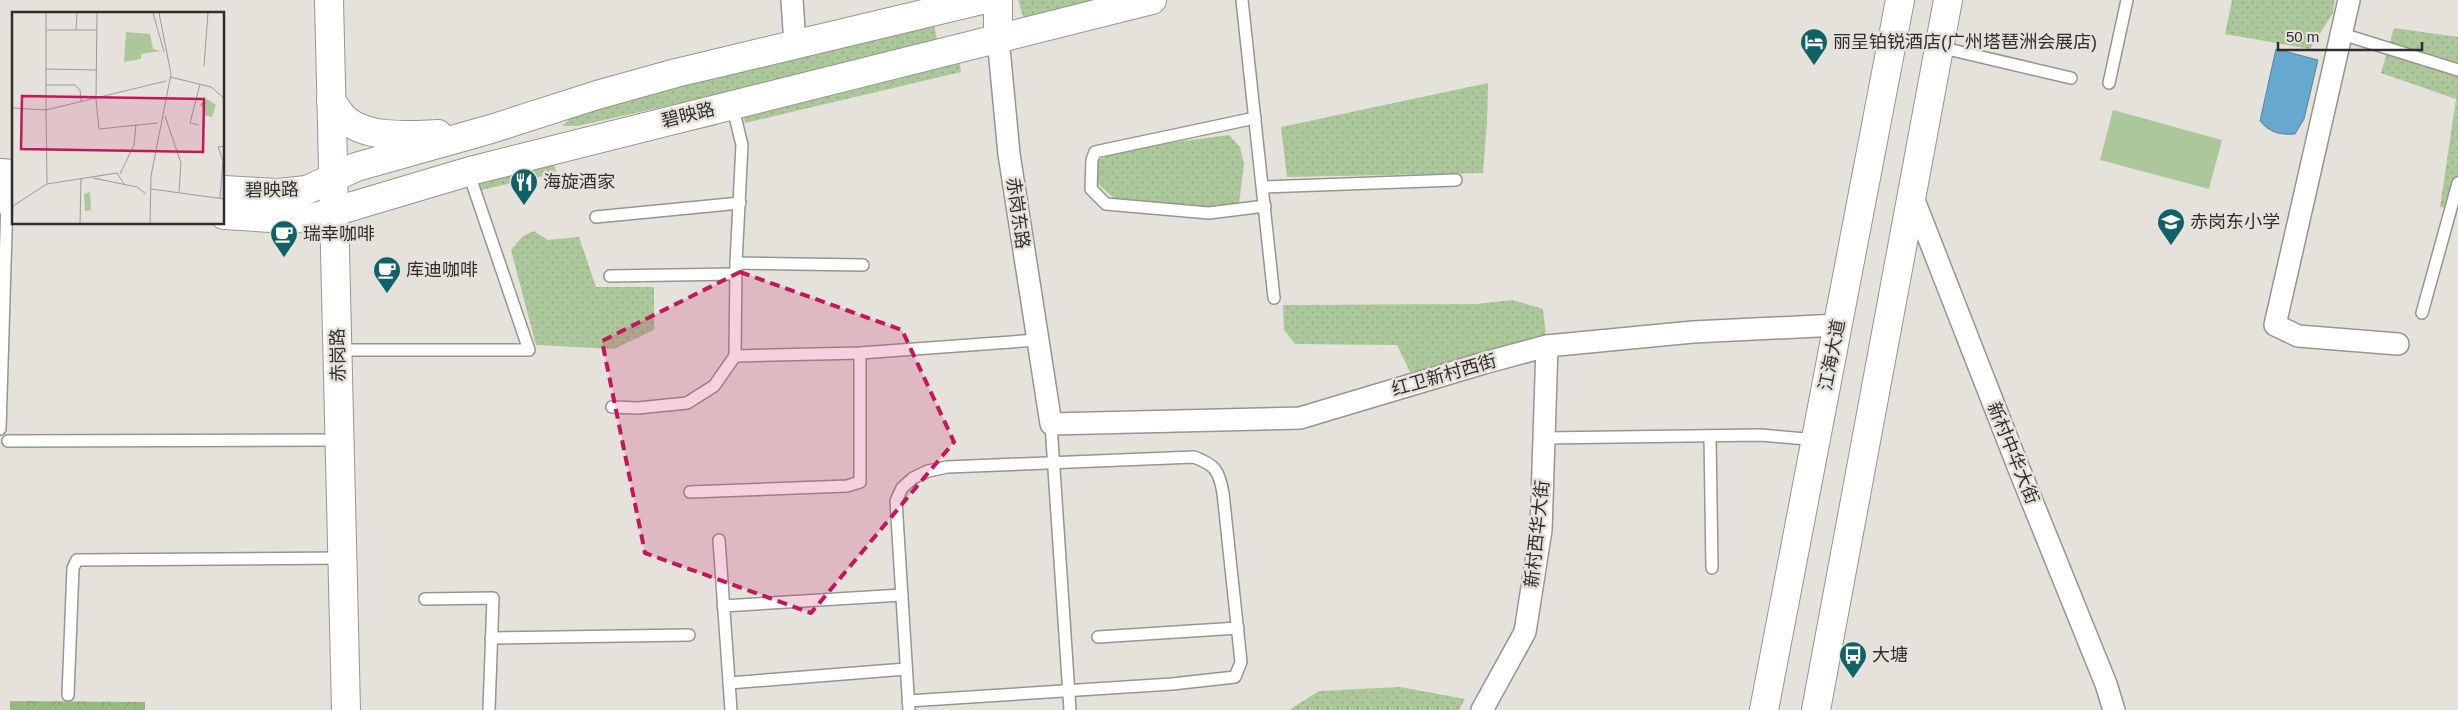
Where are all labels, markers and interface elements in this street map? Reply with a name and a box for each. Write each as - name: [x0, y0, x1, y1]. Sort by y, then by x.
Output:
- inset map: [12, 12, 225, 225]
- scale bar: [2278, 20, 2422, 52]
- hotel icon: 丽呈铂锐酒店(广州塔琶洲会展店): [1799, 27, 1829, 66]
- text: 50 m: [2286, 28, 2319, 45]
- place label: 丽呈铂锐酒店(广州塔琶洲会展店): [1833, 32, 2097, 52]
- street label: 碧映路: [659, 99, 717, 131]
- restaurant icon: 海旋酒家: [509, 167, 539, 206]
- place label: 海旋酒家: [543, 172, 615, 192]
- street label: 赤岗东路: [1003, 176, 1033, 250]
- street label: 碧映路: [245, 180, 299, 200]
- school or university icon: 赤岗东小学: [2156, 207, 2186, 246]
- place label: 赤岗东小学: [2190, 212, 2280, 232]
- cafe icon: 瑞幸咖啡: [269, 219, 299, 258]
- place label: 瑞幸咖啡: [303, 224, 375, 244]
- cafe icon: 库迪咖啡: [372, 255, 402, 294]
- place label: 库迪咖啡: [406, 260, 478, 280]
- street label: 江海大道: [1815, 318, 1849, 392]
- street label: 赤岗路: [328, 328, 348, 382]
- street label: 红卫新村西街: [1389, 351, 1499, 399]
- street label: 新村中华大街: [1983, 399, 2043, 507]
- street label: 新村西华大街: [1521, 479, 1553, 589]
- bus stop icon: 大塘: [1838, 640, 1868, 679]
- place label: 大塘: [1872, 645, 1908, 665]

